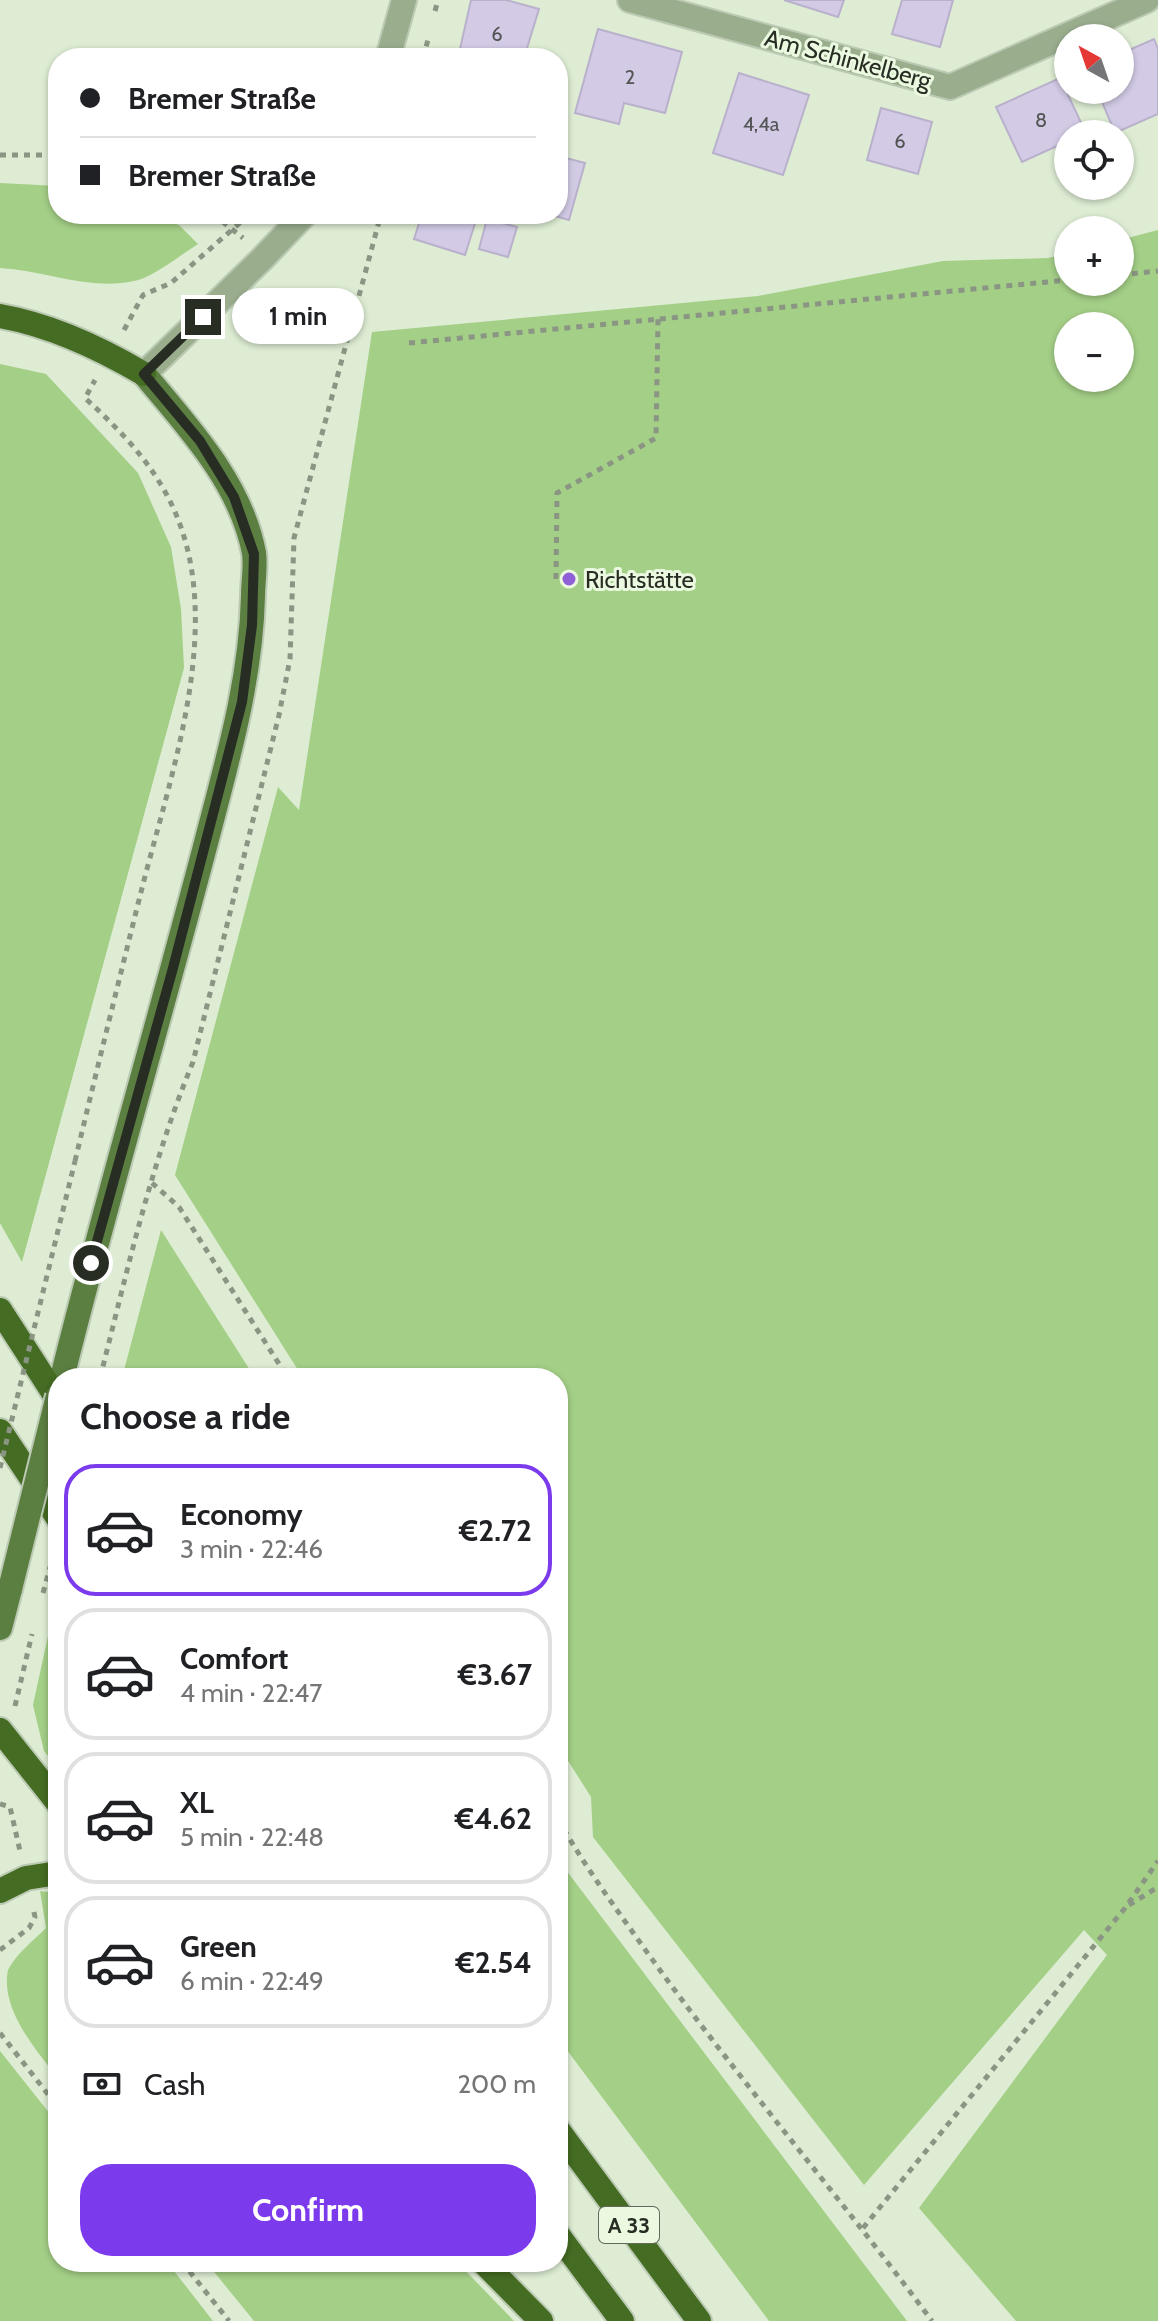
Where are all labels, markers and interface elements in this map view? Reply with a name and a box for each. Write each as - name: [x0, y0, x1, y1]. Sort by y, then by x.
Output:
- house number: 6: [491, 22, 503, 46]
- street label: Am Schinkelberg: [762, 23, 935, 95]
- north arrow: [1054, 24, 1134, 104]
- map controls: [1054, 24, 1134, 392]
- house number: 2: [625, 65, 635, 89]
- text: Bremer Straße: [128, 80, 316, 117]
- house number: 8: [1035, 108, 1047, 132]
- house number: 4,4a: [743, 112, 780, 136]
- button: locate: [1054, 120, 1134, 200]
- house number: 6: [894, 129, 906, 153]
- text: Bremer Straße: [128, 157, 316, 194]
- button: +: [1054, 216, 1134, 296]
- callout: 1 min: [231, 289, 363, 345]
- route end: [185, 299, 221, 335]
- text: 1 min: [269, 300, 327, 332]
- button: −: [1054, 312, 1134, 392]
- place label: Richtstätte: [585, 565, 694, 594]
- marker: Richtstätte: [560, 570, 578, 588]
- route start: [73, 1245, 109, 1281]
- text: Choose a ride: [80, 1394, 290, 1438]
- icon: car: [84, 1494, 156, 1566]
- text: Economy: [180, 1496, 303, 1533]
- text: €2.72: [459, 1512, 532, 1549]
- text: 3 min · 22:46: [180, 1533, 323, 1565]
- icon: car: [84, 1638, 156, 1710]
- text: Comfort: [180, 1640, 288, 1677]
- text: €3.67: [458, 1656, 532, 1693]
- text: 4 min · 22:47: [180, 1677, 322, 1709]
- icon: car: [84, 1782, 156, 1854]
- text: XL: [180, 1784, 214, 1821]
- text: €4.62: [455, 1800, 532, 1837]
- text: 5 min · 22:48: [180, 1821, 324, 1853]
- icon: car: [84, 1926, 156, 1998]
- text: Green: [180, 1928, 257, 1965]
- text: €2.54: [455, 1944, 532, 1981]
- text: 6 min · 22:49: [180, 1965, 324, 1997]
- icon: cash: [80, 2062, 124, 2106]
- text: Cash: [144, 2066, 206, 2103]
- text: 200 m: [457, 2068, 536, 2100]
- button: Confirm: [80, 2164, 536, 2256]
- road number: A 33: [599, 2207, 659, 2243]

